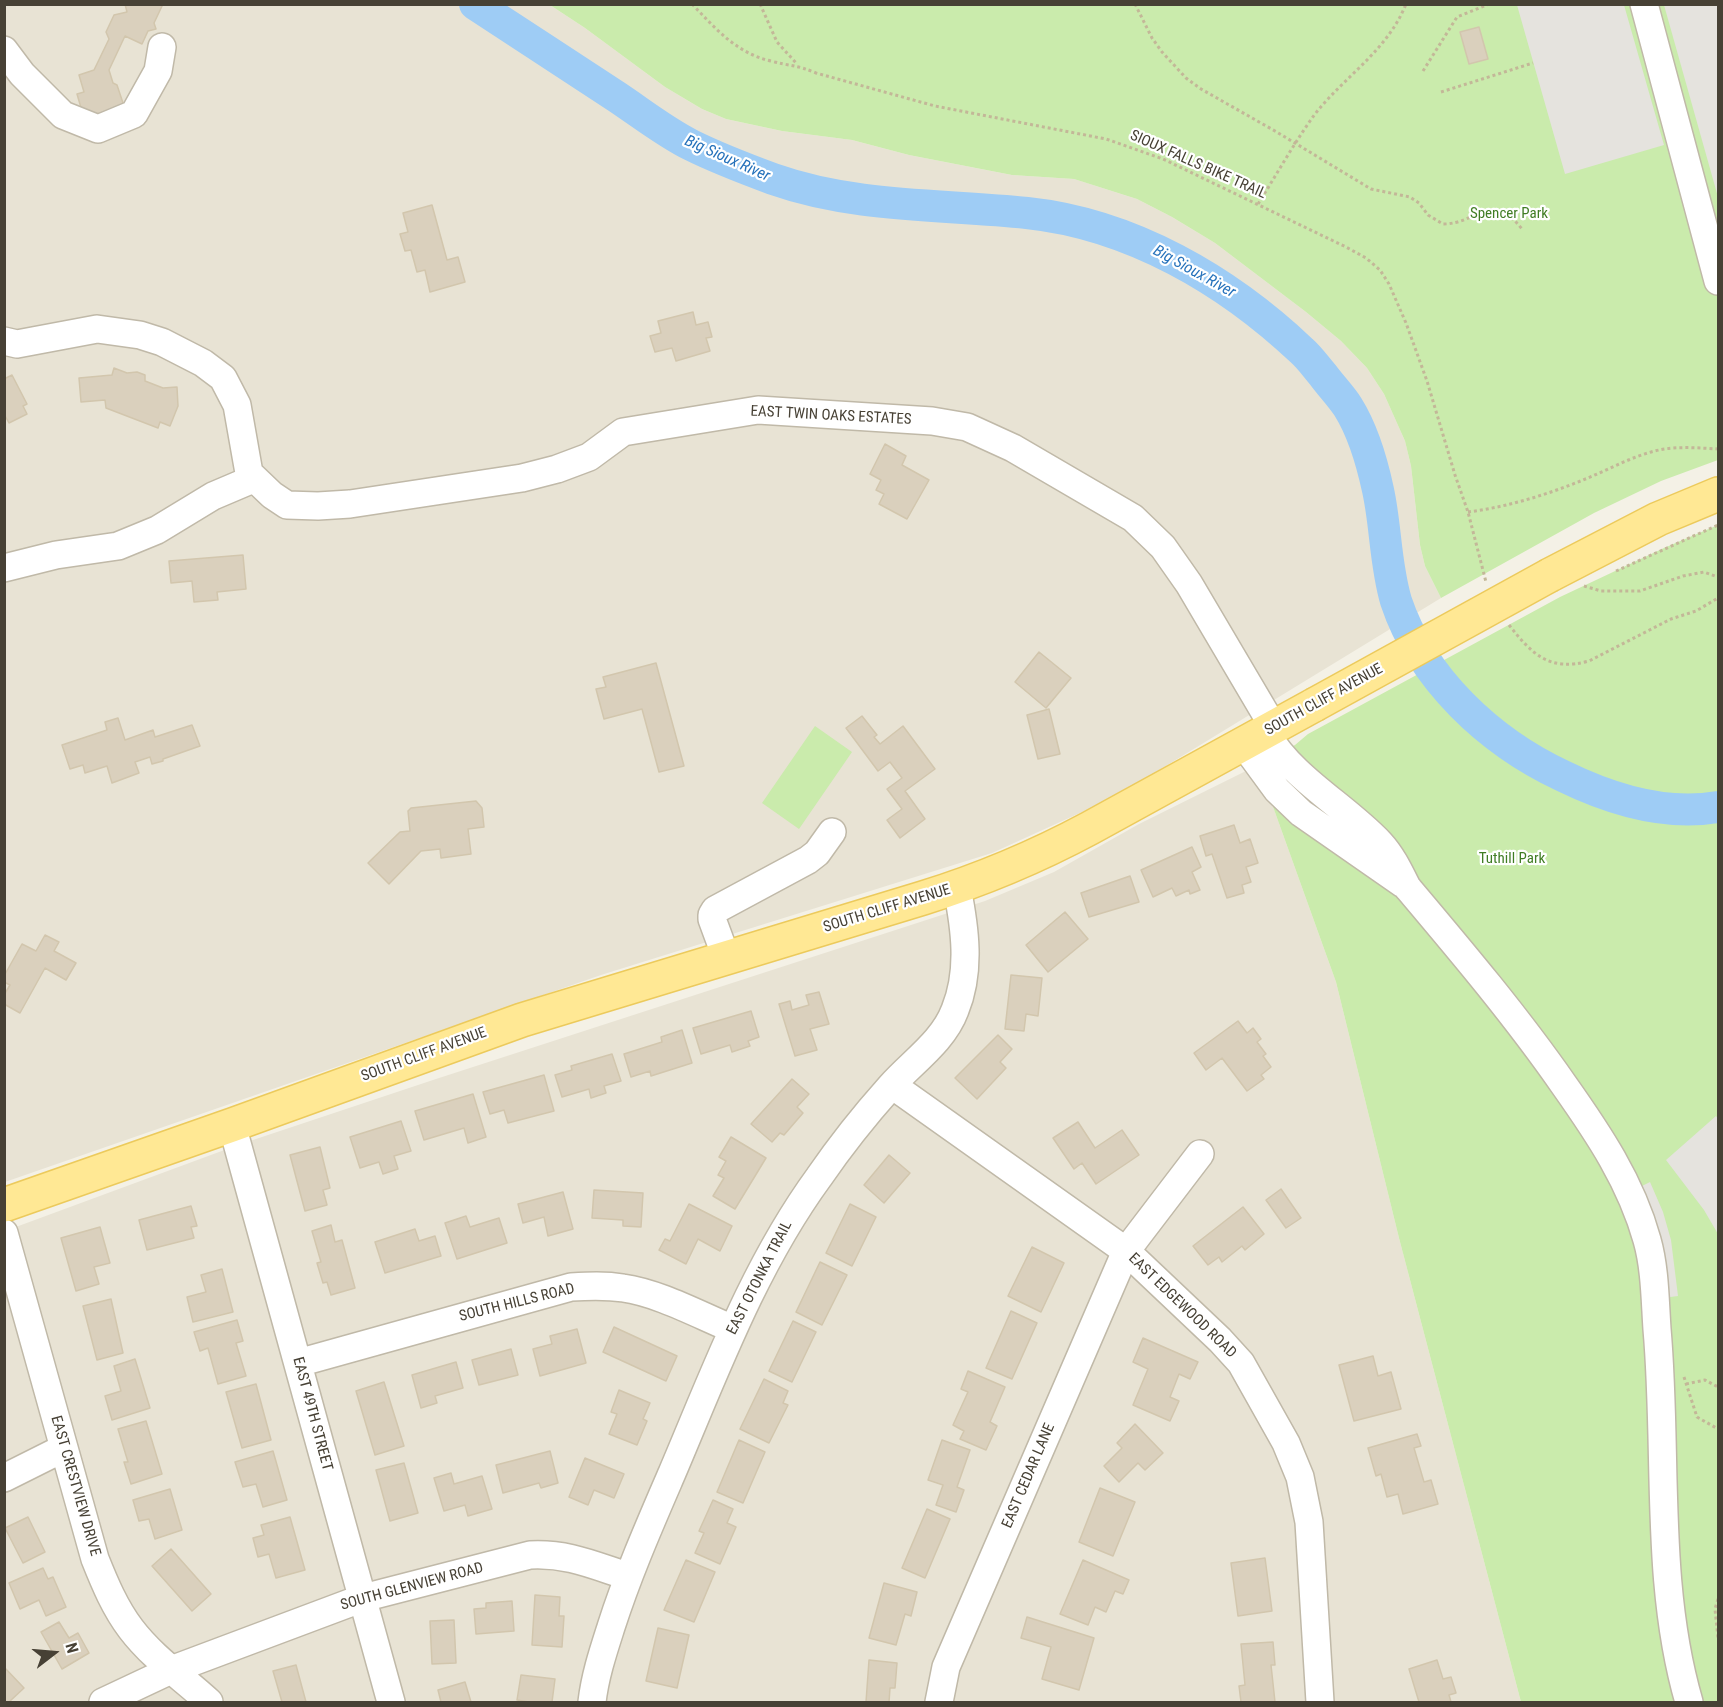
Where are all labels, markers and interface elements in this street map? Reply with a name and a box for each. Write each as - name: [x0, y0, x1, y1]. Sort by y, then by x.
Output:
- street label: SIOUX FALLS BIKE TRAIL: [1127, 127, 1269, 203]
- water label: Big Sioux River: [682, 132, 772, 186]
- park label: Spencer Park: [1470, 205, 1548, 223]
- water label: Big Sioux River: [1150, 242, 1238, 302]
- street label: EAST TWIN OAKS ESTATES: [750, 403, 912, 429]
- street label: SOUTH CLIFF AVENUE: [1262, 660, 1386, 740]
- park label: Tuthill Park: [1479, 850, 1545, 868]
- street label: SOUTH CLIFF AVENUE: [821, 881, 953, 937]
- street label: SOUTH CLIFF AVENUE: [359, 1024, 489, 1086]
- street label: EAST OTONKA TRAIL: [724, 1218, 796, 1338]
- street label: EAST EDGEWOOD ROAD: [1124, 1250, 1240, 1362]
- street label: SOUTH HILLS ROAD: [457, 1280, 577, 1326]
- street label: EAST 49TH STREET: [288, 1355, 336, 1473]
- street label: EAST CRESTVIEW DRIVE: [46, 1414, 104, 1558]
- street label: EAST CEDAR LANE: [999, 1421, 1059, 1531]
- street label: SOUTH GLENVIEW ROAD: [339, 1559, 485, 1615]
- north arrow: [24, 1623, 84, 1683]
- text: N: [61, 1641, 82, 1655]

